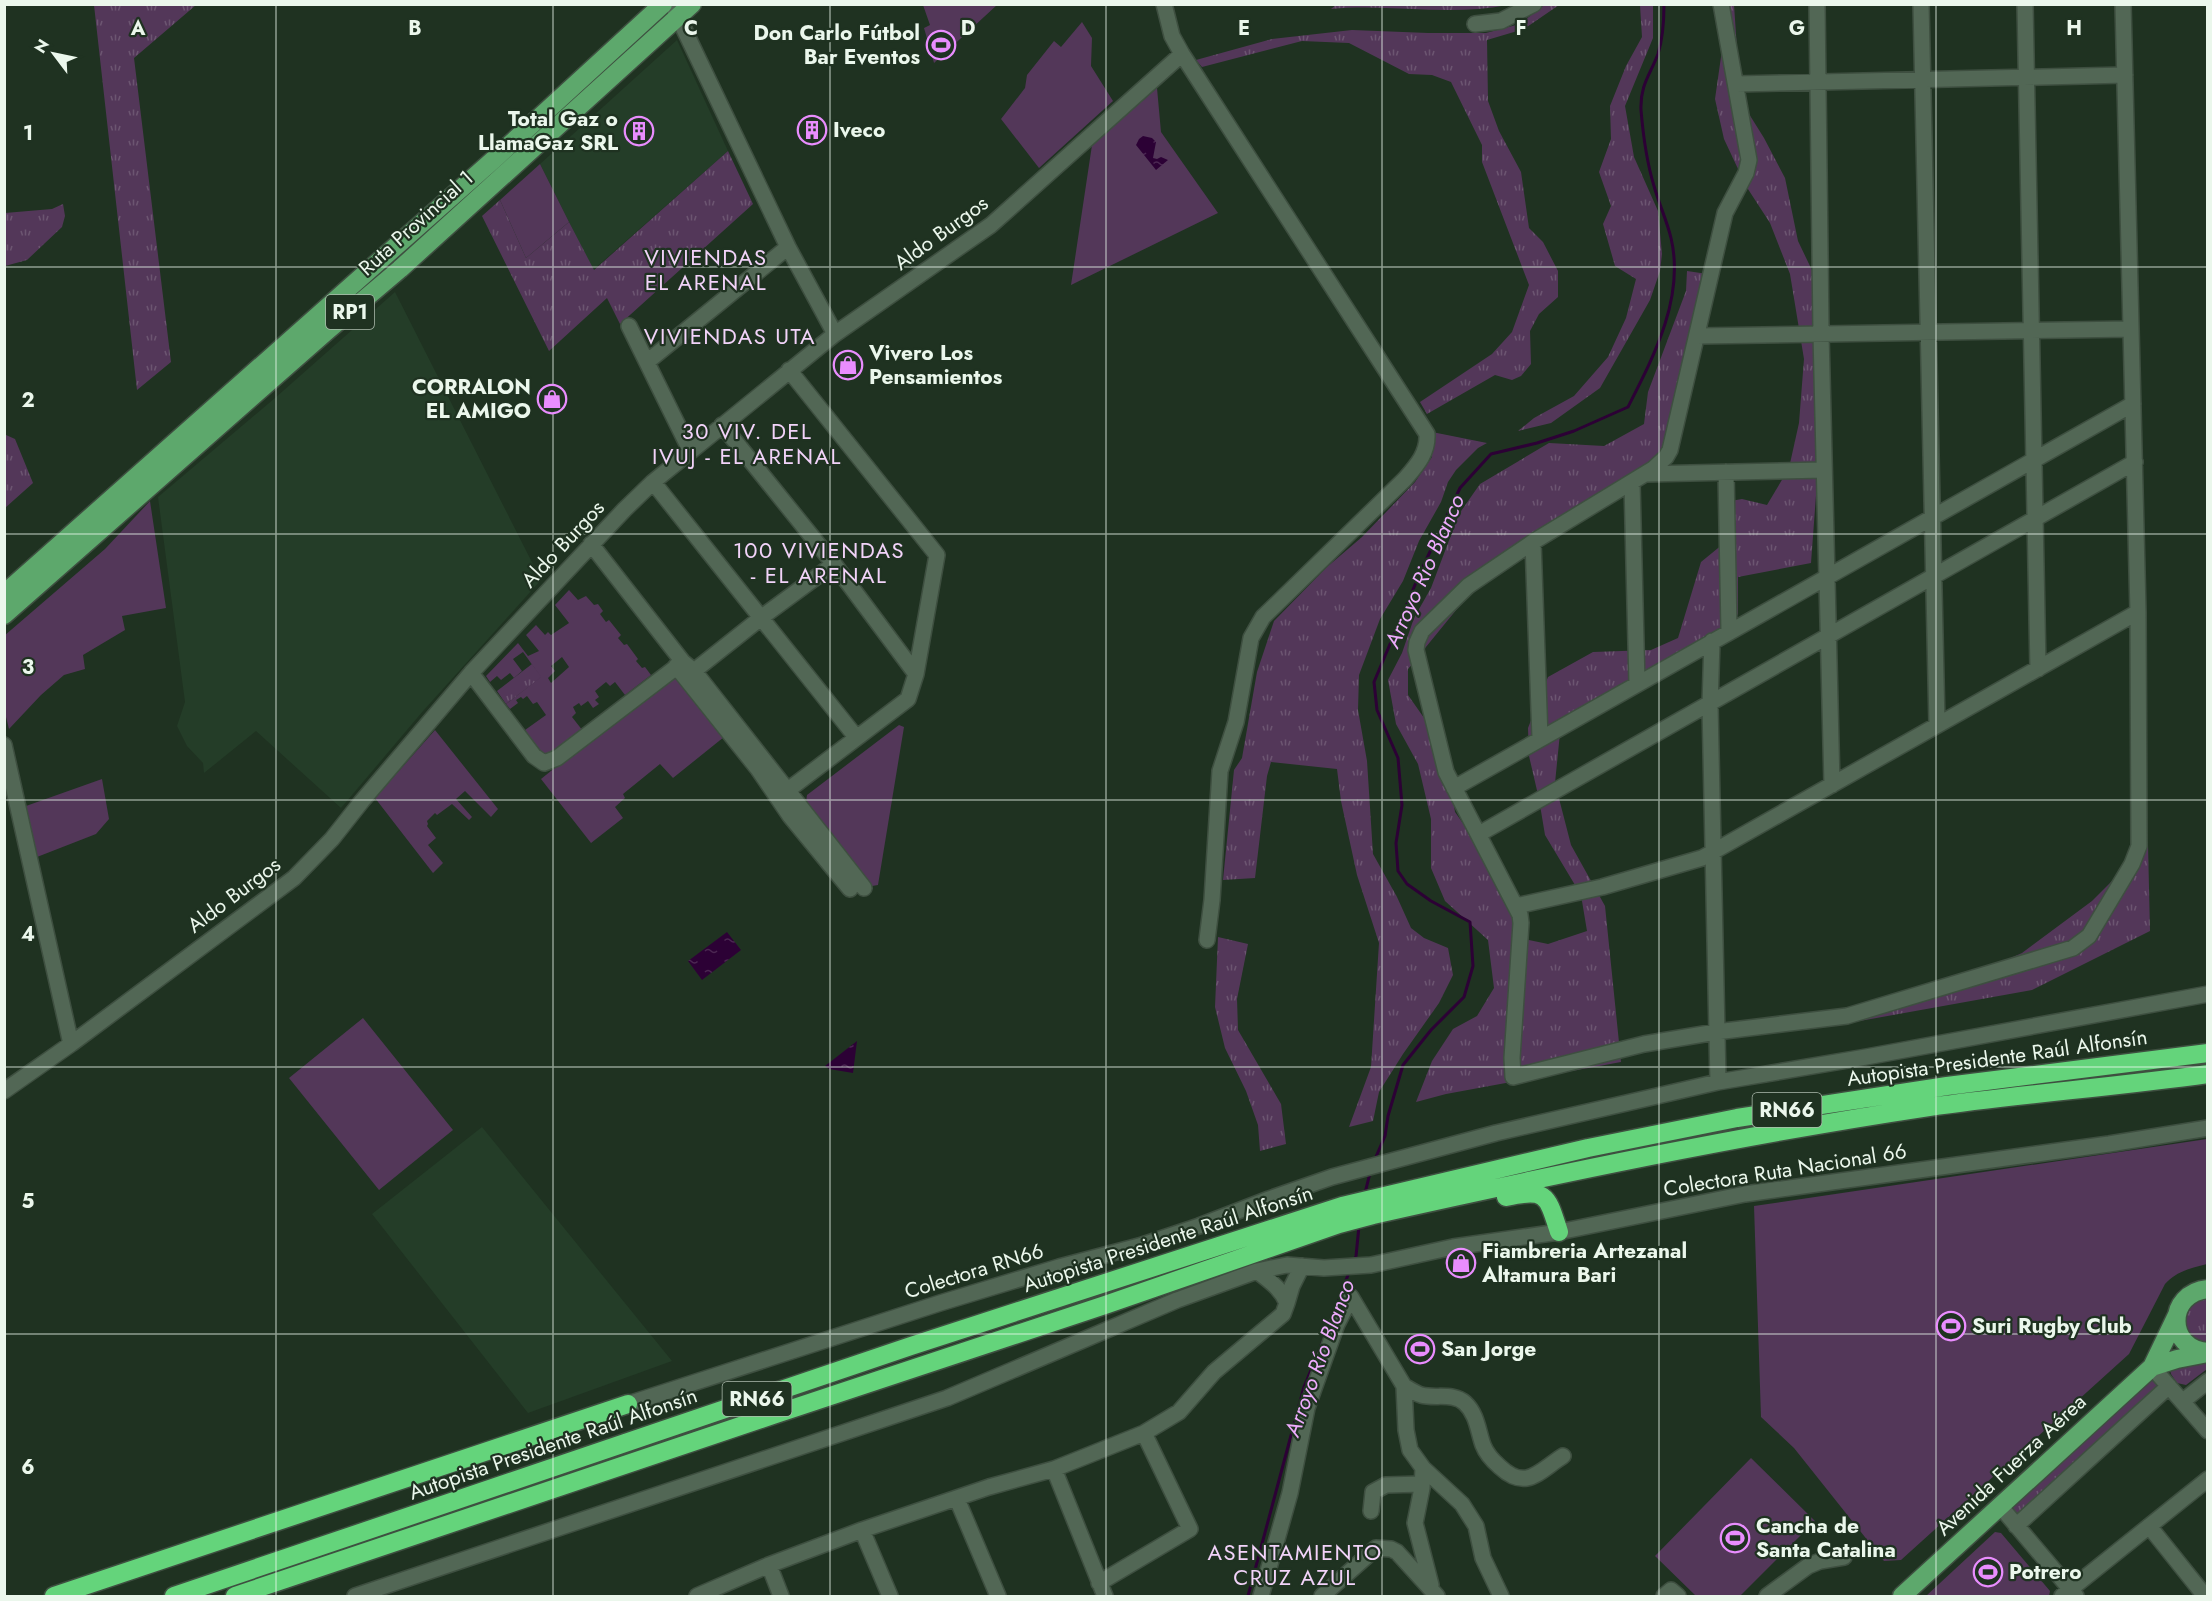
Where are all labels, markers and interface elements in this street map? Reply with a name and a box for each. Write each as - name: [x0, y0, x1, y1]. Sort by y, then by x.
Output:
- text: A: [130, 14, 146, 43]
- text: B: [408, 14, 422, 43]
- text: C: [684, 14, 698, 43]
- text: D: [961, 14, 975, 43]
- text: E: [1238, 14, 1250, 43]
- text: F: [1515, 14, 1527, 43]
- text: G: [1789, 14, 1805, 43]
- text: H: [2066, 14, 2082, 43]
- place label: Don Carlo Fútbol Bar Eventos: [753, 18, 920, 72]
- north arrow: [24, 24, 84, 84]
- sports icon: Don Carlo Fútbol Bar Eventos: [925, 29, 957, 61]
- text: N: [29, 35, 55, 58]
- place label: Total Gaz o LlamaGaz SRL: [478, 104, 618, 158]
- building icon: Iveco: [796, 114, 828, 146]
- building icon: Total Gaz o LlamaGaz SRL: [623, 115, 655, 147]
- place label: Iveco: [833, 115, 885, 145]
- text: 1: [23, 119, 33, 148]
- street label: Ruta Provincial 1: [352, 163, 480, 283]
- street label: Aldo Burgos: [888, 189, 994, 277]
- district label: VIVIENDAS EL ARENAL: [644, 241, 768, 298]
- road number: RP1: [326, 295, 374, 329]
- district label: VIVIENDAS UTA: [644, 320, 816, 352]
- place label: Vivero Los Pensamientos: [868, 338, 1003, 392]
- shop icon: Vivero Los Pensamientos: [832, 349, 864, 381]
- place label: CORRALON EL AMIGO: [412, 372, 531, 426]
- shop icon: CORRALON EL AMIGO: [536, 383, 568, 415]
- text: 2: [21, 386, 35, 415]
- district label: 30 VIV. DEL IVUJ - EL ARENAL: [652, 415, 842, 472]
- water label: Arroyo Rio Blanco: [1375, 489, 1472, 654]
- street label: Aldo Burgos: [515, 494, 611, 594]
- district label: 100 VIVIENDAS - EL ARENAL: [733, 534, 905, 591]
- text: 3: [22, 653, 34, 682]
- street label: Aldo Burgos: [181, 850, 287, 940]
- text: 4: [21, 920, 35, 949]
- street label: Autopista Presidente Raúl Alfonsín: [1845, 1022, 2149, 1094]
- road number: RN66: [1752, 1093, 1822, 1127]
- street label: Colectora Ruta Nacional 66: [1661, 1136, 1909, 1204]
- street label: Autopista Presidente Raúl Alfonsín: [1019, 1178, 1317, 1300]
- text: 5: [22, 1187, 35, 1216]
- street label: Colectora RN66: [901, 1236, 1047, 1306]
- place label: Fiambreria Artezanal Altamura Bari: [1481, 1236, 1687, 1290]
- shop icon: Fiambreria Artezanal Altamura Bari: [1445, 1247, 1477, 1279]
- water label: Arroyo Río Blanco: [1275, 1275, 1362, 1442]
- sports icon: Suri Rugby Club: [1935, 1310, 1967, 1342]
- place label: Suri Rugby Club: [1972, 1311, 2132, 1341]
- sports icon: San Jorge: [1404, 1333, 1436, 1365]
- place label: San Jorge: [1441, 1334, 1536, 1364]
- street label: Autopista Presidente Raúl Alfonsín: [405, 1380, 701, 1508]
- road number: RN66: [722, 1382, 792, 1416]
- street label: Avenida Fuerza Aérea: [1929, 1387, 2093, 1543]
- text: 6: [21, 1453, 35, 1482]
- place label: Cancha de Santa Catalina: [1756, 1511, 1896, 1565]
- sports icon: Cancha de Santa Catalina: [1719, 1522, 1751, 1554]
- district label: ASENTAMIENTO CRUZ AZUL: [1207, 1536, 1383, 1593]
- sports icon: Potrero: [1972, 1556, 2004, 1588]
- place label: Potrero: [2009, 1557, 2082, 1587]

